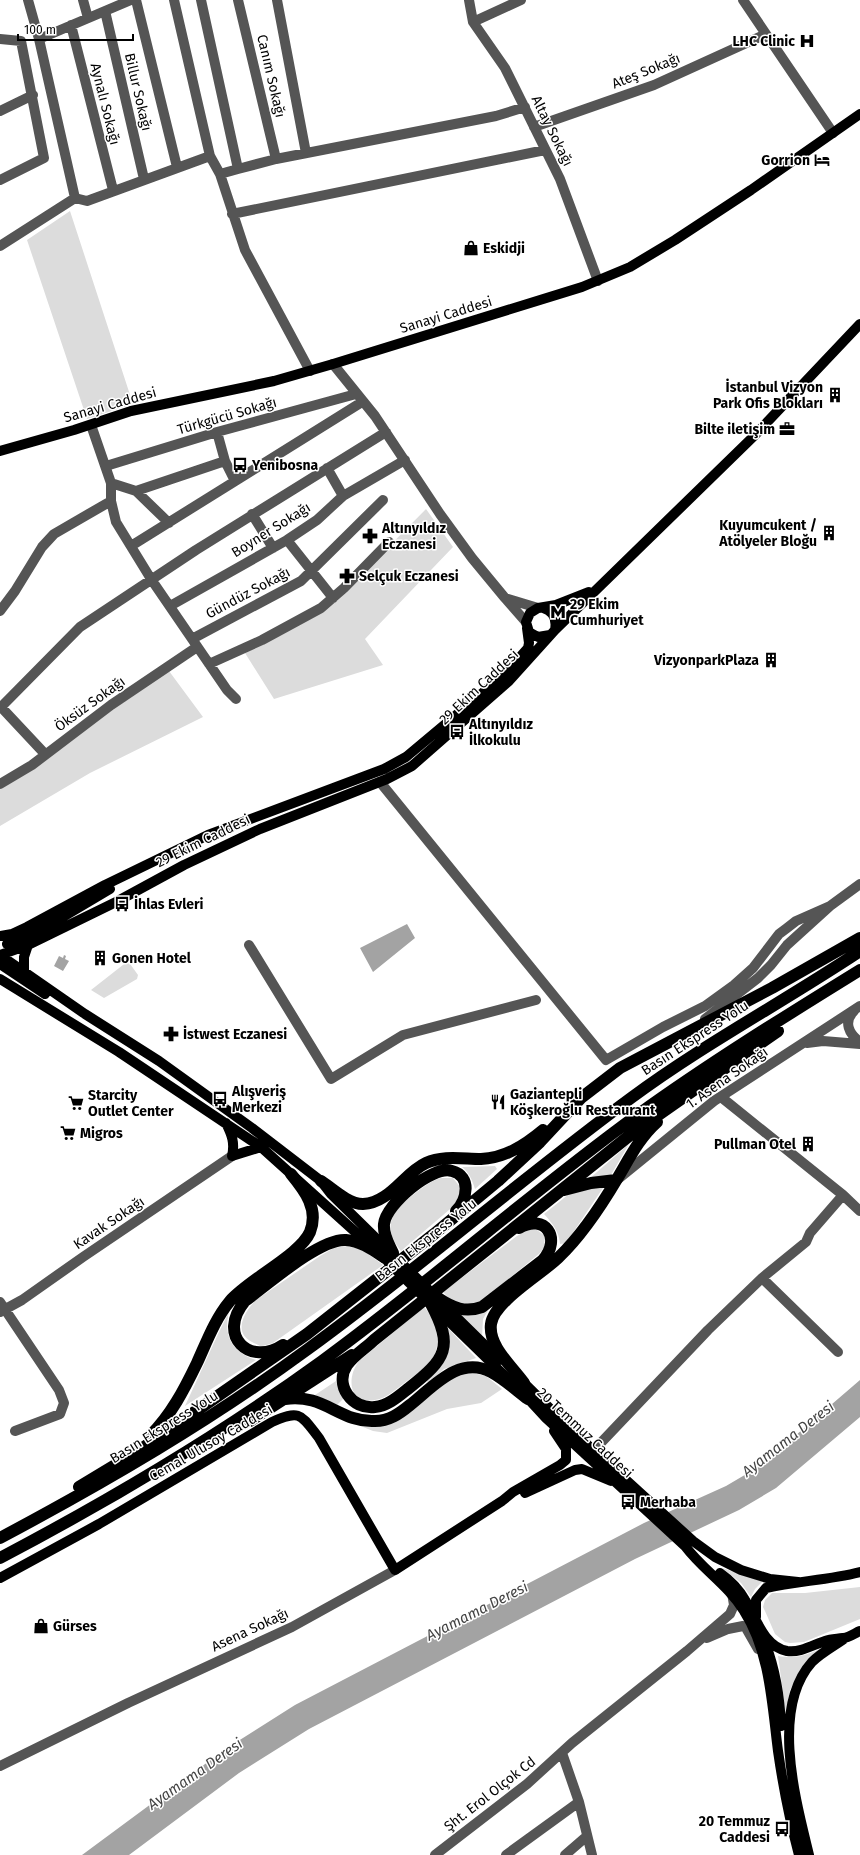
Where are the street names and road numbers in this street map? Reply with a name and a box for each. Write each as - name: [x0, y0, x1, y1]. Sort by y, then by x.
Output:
- street label: Canım Sokağı: [253, 33, 289, 119]
- street label: Ateş Sokağı: [609, 50, 683, 92]
- street label: Billur Sokağı: [121, 51, 155, 133]
- street label: Aynalı Sokağı: [87, 61, 123, 147]
- street label: Altay Sokağı: [528, 93, 576, 169]
- street label: Sanayi Caddesi: [398, 293, 494, 337]
- street label: Sanayi Caddesi: [62, 384, 158, 426]
- street label: Türkgücü Sokağı: [175, 394, 279, 438]
- street label: Boyner Sokağı: [228, 499, 314, 561]
- street label: Gündüz Sokağı: [203, 564, 293, 622]
- street label: 29 Ekim Caddesi: [436, 646, 522, 728]
- street label: Öksüz Sokağı: [51, 672, 128, 735]
- street label: 29 Ekim Caddesi: [153, 811, 253, 871]
- street label: Basın Ekspress Yolu: [638, 997, 752, 1079]
- street label: 1. Asena Sokağı: [683, 1043, 771, 1113]
- street label: Kavak Sokağı: [70, 1193, 148, 1253]
- street label: Basın Ekspress Yolu: [372, 1195, 480, 1285]
- street label: 20 Temmuz Caddesi: [534, 1384, 636, 1482]
- street label: Basın Ekspress Yolu: [107, 1387, 221, 1467]
- street label: Cemal Ulusoy Caddesi: [146, 1401, 276, 1485]
- street label: Asena Sokağı: [209, 1605, 291, 1655]
- street label: Şht. Erol Olçok Cd: [441, 1753, 539, 1835]

